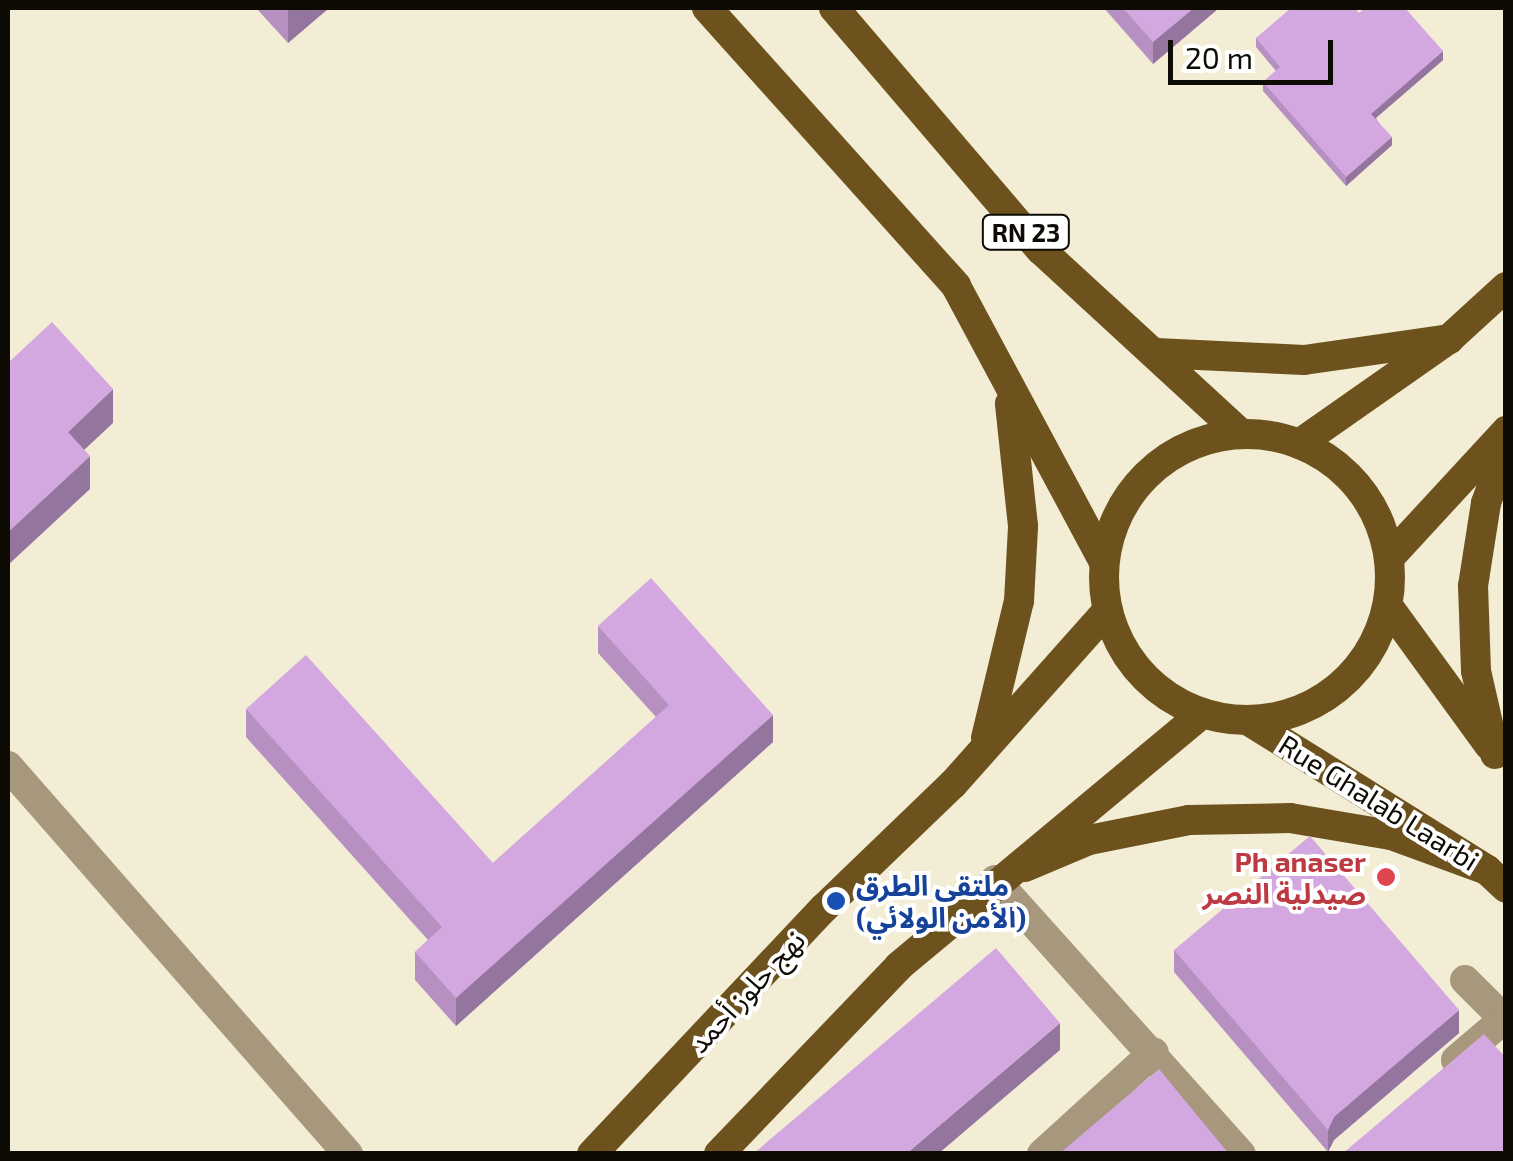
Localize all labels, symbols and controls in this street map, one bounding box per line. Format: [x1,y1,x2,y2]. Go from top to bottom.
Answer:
scale bar [1173,20,1338,82]
text: 20 m [1185,39,1253,75]
road number: RN 23 [981,212,1071,252]
street label: Rue Ghalab Laarbi [1273,727,1485,877]
place label: Ph anaser صيدلية النصر [1202,844,1366,910]
marker: Ph anaser صيدلية النصر [1375,866,1397,888]
place label: ملتقى الطرق (الأمن الولائي) [856,868,1026,934]
marker: ملتقى الطرق (الأمن الولائي) [825,890,847,912]
street label: نهج حلوز أحمد [681,923,811,1059]

